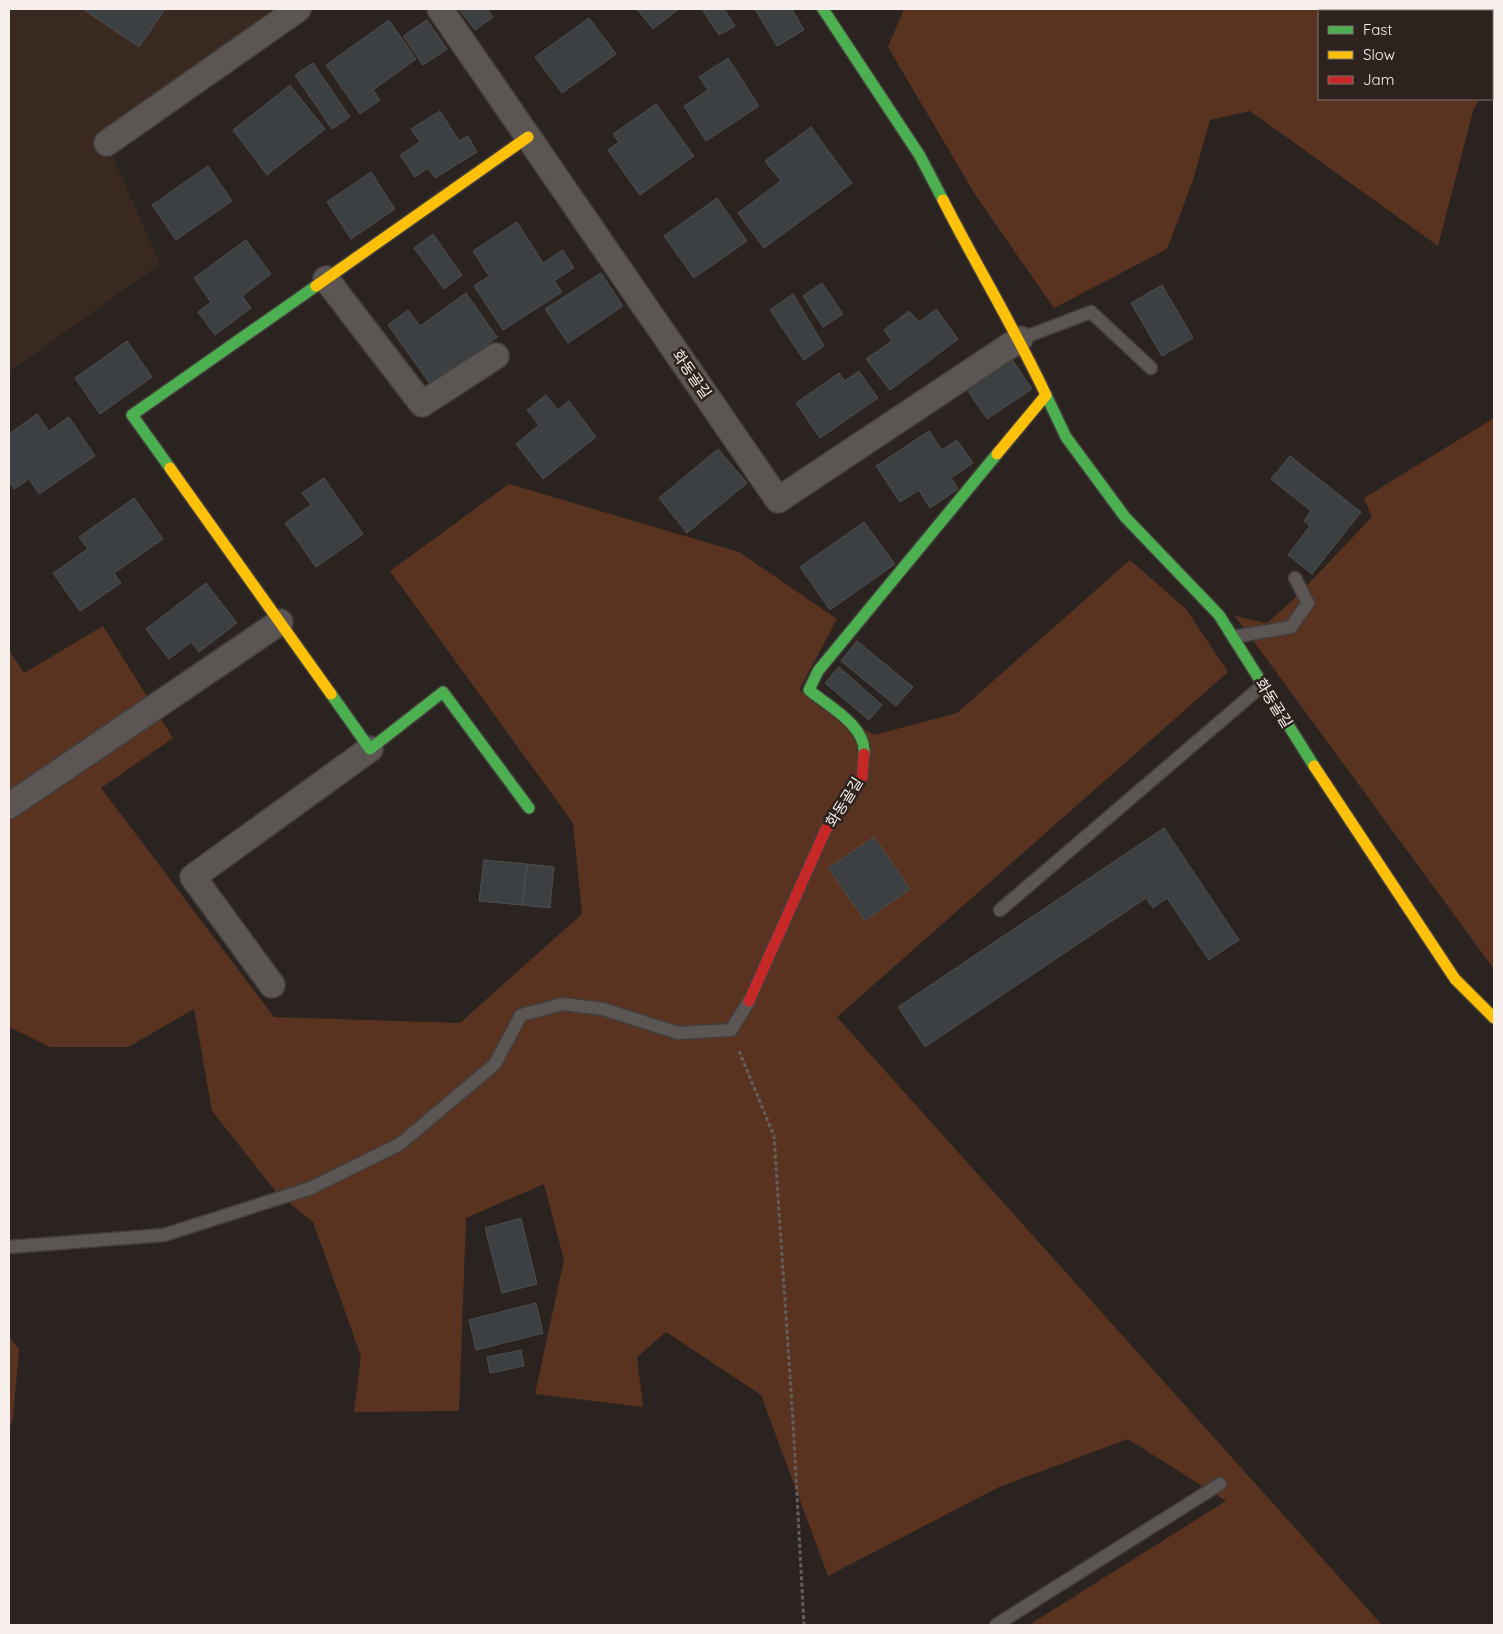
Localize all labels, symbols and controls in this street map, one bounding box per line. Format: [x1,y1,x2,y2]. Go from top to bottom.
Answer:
legend [1318,10,1493,100]
text: Fast [1363,20,1392,39]
text: Slow [1363,45,1395,64]
text: Jam [1363,70,1394,89]
street label: 화동골길 [668,346,716,402]
street label: 화동골길 [1251,675,1297,731]
street label: 화동골길 [821,774,867,830]

